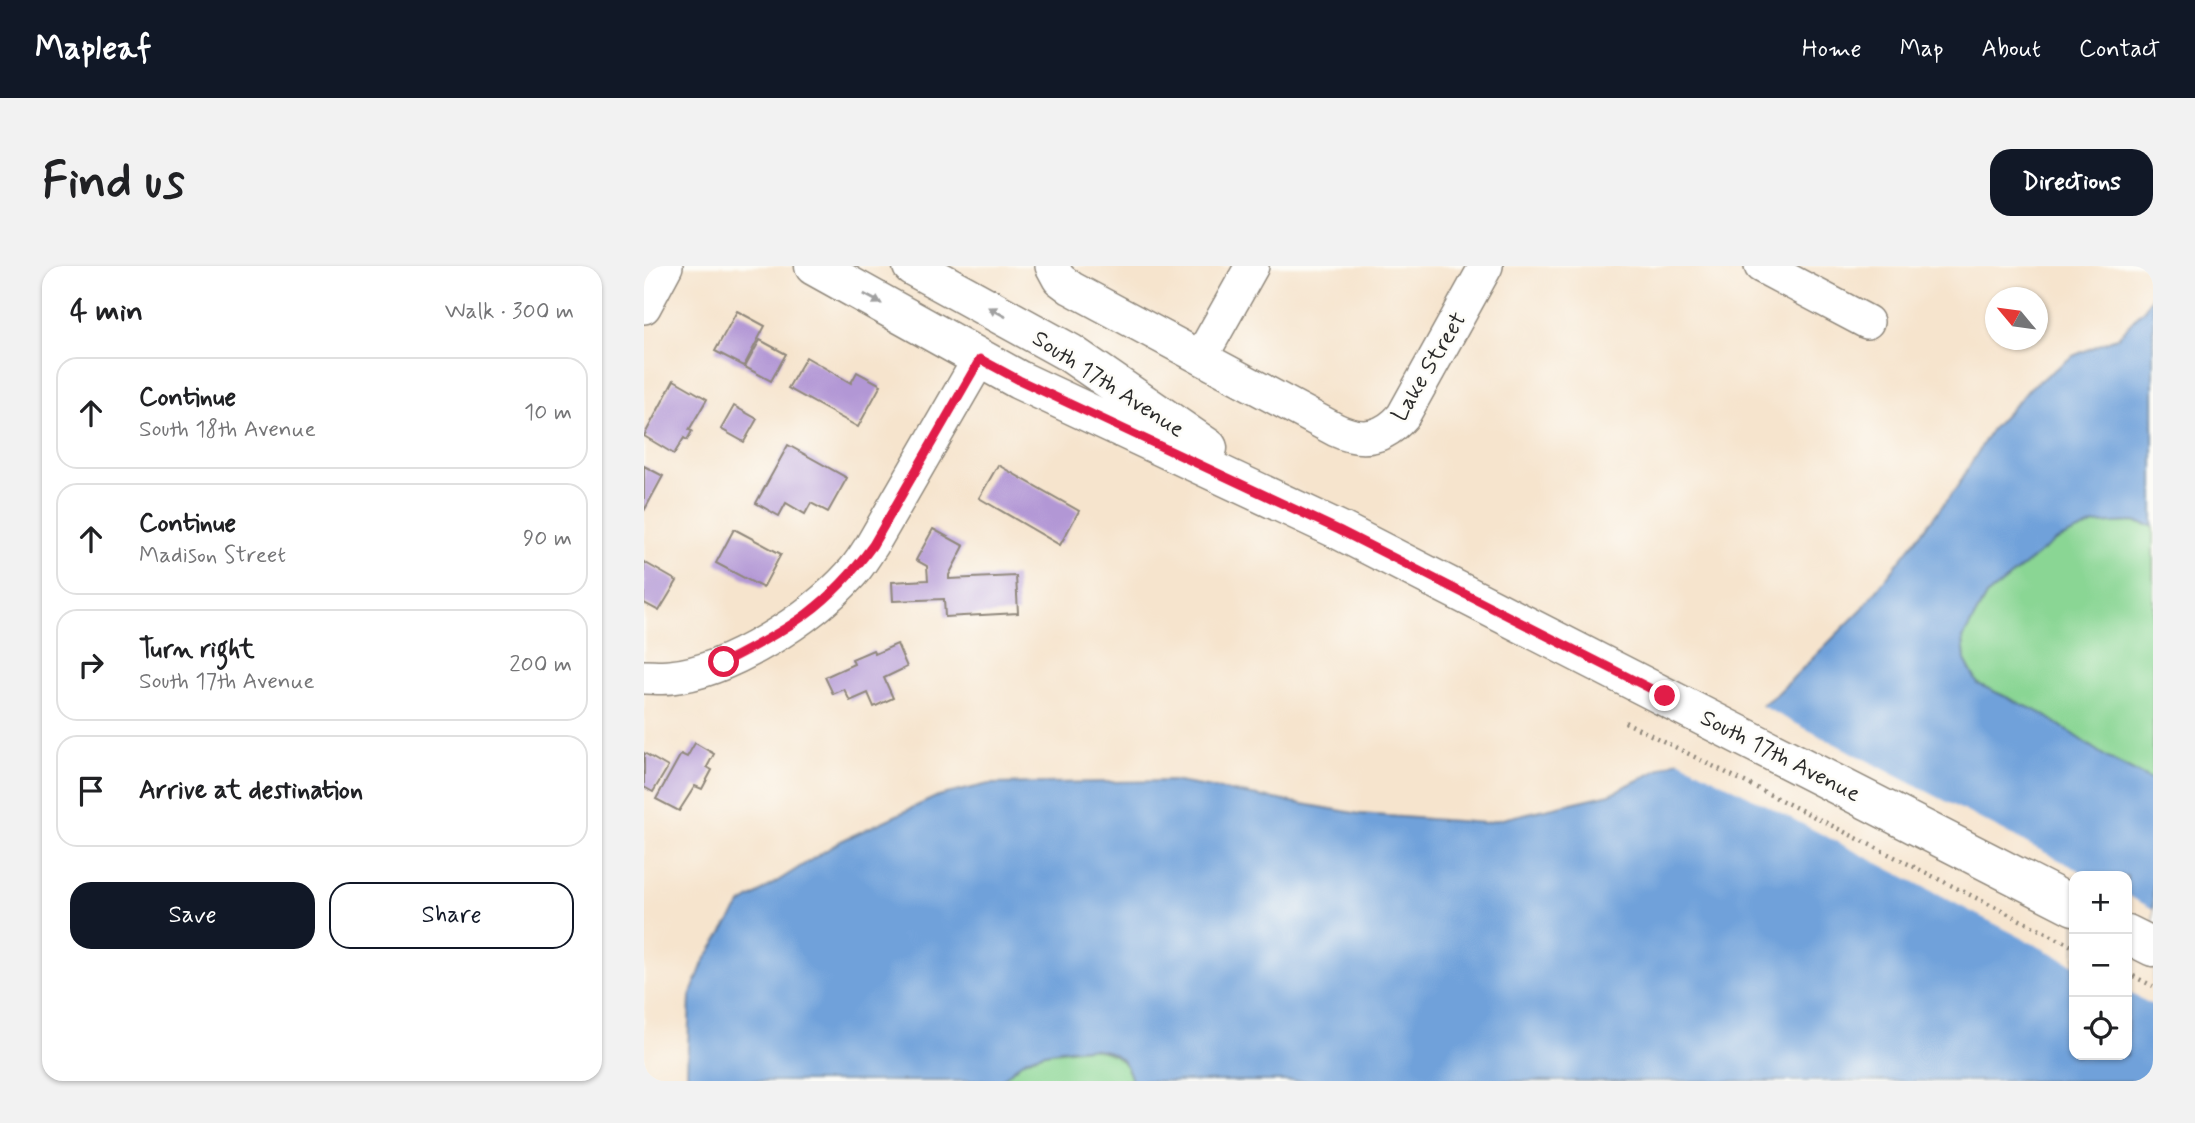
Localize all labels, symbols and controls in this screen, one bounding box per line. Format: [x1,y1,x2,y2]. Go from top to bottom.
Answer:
text: Mapleaf [35,27,151,71]
text: Home [1802,34,1862,65]
text: Map [1900,34,1944,65]
text: About [1982,34,2041,65]
text: Contact [2079,34,2160,65]
button: Directions [1990,149,2153,216]
text: Find us [42,150,185,215]
north arrow [1985,287,2048,350]
text: 4 min [70,292,143,331]
one-way arrow [864,293,883,305]
text: Walk · 300 m [445,297,574,327]
one-way arrow [987,306,1006,318]
street label: Lake Street [1385,307,1474,427]
street label: South 17th Avenue [1026,324,1190,445]
text: Continue [139,381,236,415]
icon: ahead [72,394,110,432]
text: 10 m [524,398,572,428]
text: South 18th Avenue [139,415,316,445]
text: Continue [139,507,236,541]
icon: ahead [72,520,110,558]
text: 90 m [523,524,572,554]
text: Madison Street [139,541,286,571]
text: Turn right [139,633,255,667]
icon: right [72,646,110,684]
route start [708,646,739,677]
text: 200 m [509,650,572,680]
text: South 17th Avenue [139,667,315,697]
route end [1649,680,1680,711]
street label: South 17th Avenue [1695,704,1865,810]
icon: arrive [72,772,110,810]
text: Arrive at destination [139,774,363,808]
map controls [2069,871,2132,1060]
button: + [2069,871,2132,934]
button: Save [70,882,315,949]
button: Share [329,882,574,949]
button: − [2069,934,2132,997]
button: locate [2069,997,2132,1060]

